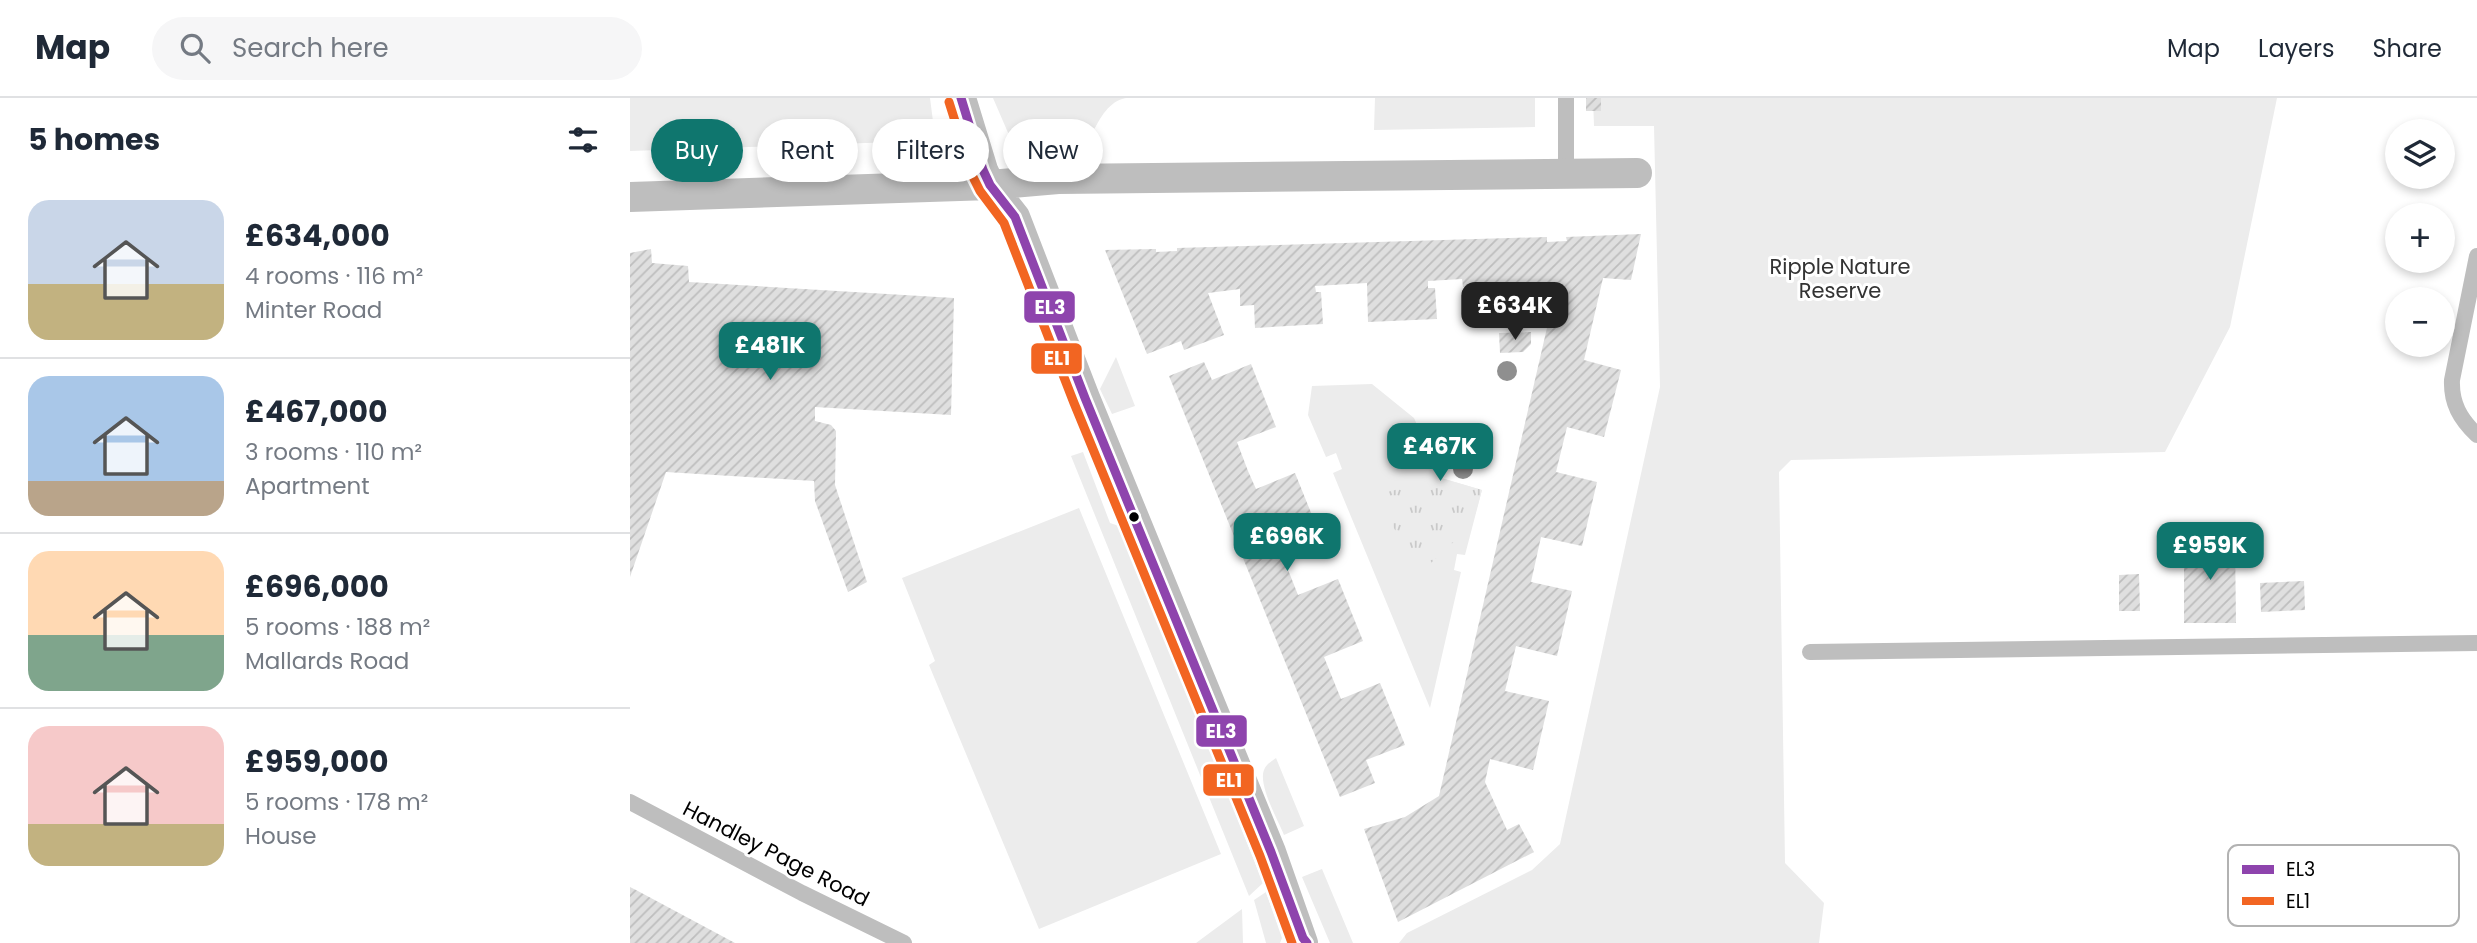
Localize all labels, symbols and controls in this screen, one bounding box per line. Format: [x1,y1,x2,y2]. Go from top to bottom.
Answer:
search box [152,17,642,80]
text: Map [35,24,110,71]
icon: search [176,29,214,67]
text: Search here [232,30,389,66]
text: Map [2167,32,2220,65]
text: Layers [2258,32,2334,65]
text: Share [2372,32,2442,65]
text: 5 homes [28,118,160,161]
chip: Buy [651,119,743,182]
chip: Rent [757,119,858,182]
chip: Filters [872,119,989,182]
chip: New [1003,119,1103,182]
map controls [2385,119,2455,357]
button: layers [2385,119,2455,189]
icon: filters [564,121,602,159]
button: + [2385,203,2455,273]
text: £634,000 [245,214,390,257]
icon: home [84,228,168,312]
park label: Ripple Nature Reserve [1769,252,1911,305]
text: 4 rooms · 116 m² [245,260,423,292]
pin: £634K [1466,282,1564,342]
button: − [2385,287,2455,357]
text: £634K [1477,289,1553,321]
line badge: EL3 [1023,290,1076,324]
text: Minter Road [245,294,382,326]
text: EL3 [1035,294,1065,321]
pin: £481K [721,322,819,382]
text: £481K [735,329,805,361]
line badge: EL1 [1030,342,1083,375]
text: EL1 [1044,345,1070,372]
text: £467,000 [245,390,388,433]
icon: home [84,404,168,488]
pin: £467K [1391,424,1489,483]
text: £467K [1403,430,1477,462]
text: 3 rooms · 110 m² [245,436,422,468]
text: Apartment [245,470,370,502]
unlabelled marker [1127,510,1141,524]
pin: £696K [1238,514,1336,573]
text: £696K [1250,520,1324,552]
pin: £959K [2161,522,2259,582]
text: £959K [2173,529,2247,561]
text: £696,000 [245,565,389,608]
icon: home [84,579,168,663]
text: 5 rooms · 188 m² [245,611,430,643]
text: Mallards Road [245,645,409,677]
line badge: EL3 [1195,714,1248,748]
text: EL3 [1206,718,1236,745]
text: £959,000 [245,740,389,783]
icon: home [84,754,168,838]
line badge: EL1 [1202,763,1255,797]
text: EL1 [1216,767,1242,794]
text: 5 rooms · 178 m² [245,786,428,818]
street label: Handley Page Road [678,794,874,913]
text: House [245,820,317,852]
legend [2228,845,2459,926]
text: EL3 [2286,856,2315,883]
text: EL1 [2286,888,2310,915]

